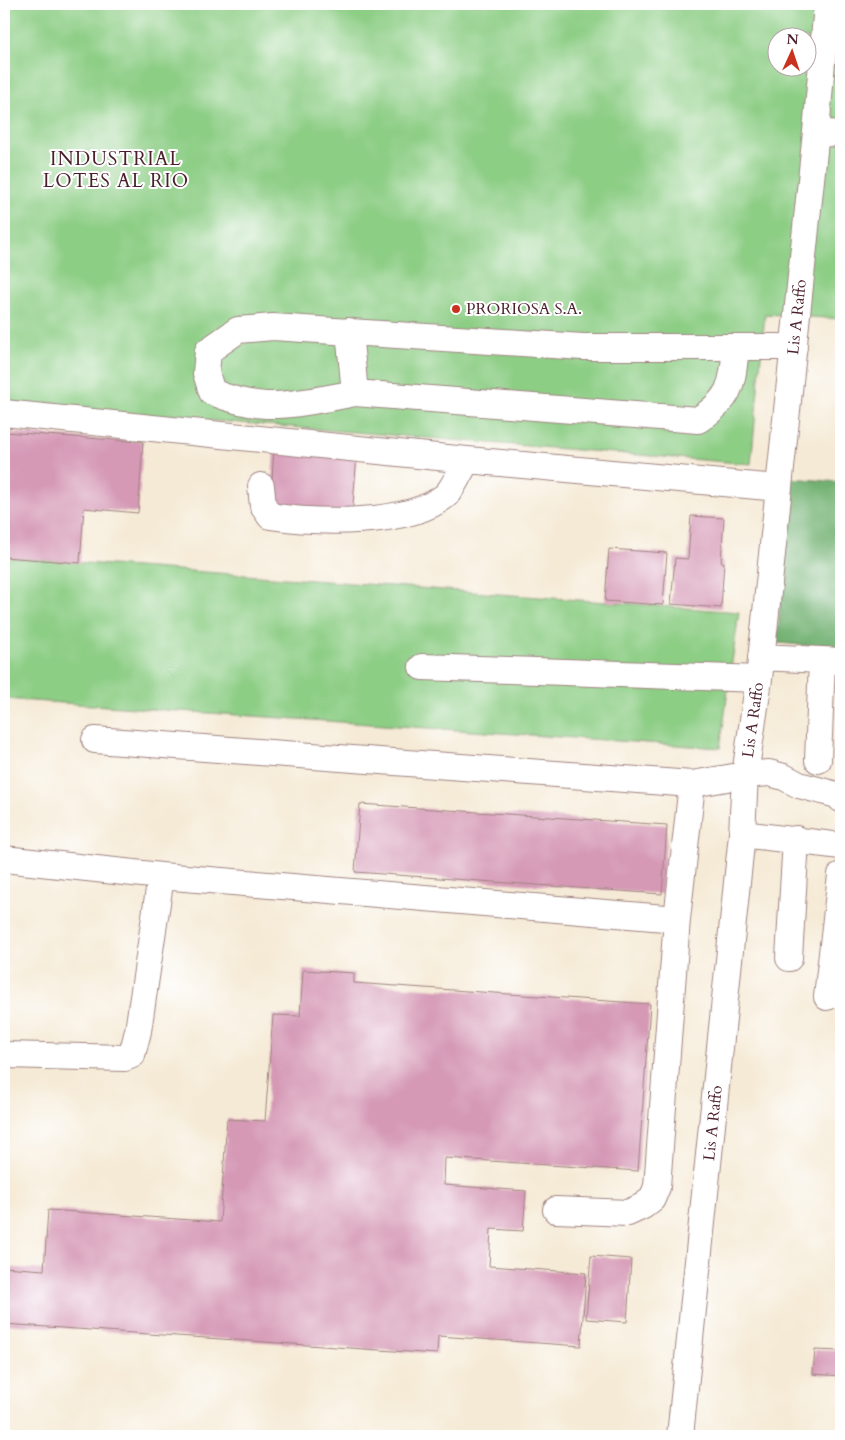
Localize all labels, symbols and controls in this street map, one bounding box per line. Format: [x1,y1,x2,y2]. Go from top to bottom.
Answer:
north arrow [768,28,818,78]
text: N [786,30,799,49]
district label: INDUSTRIAL LOTES AL RIO [43,146,189,194]
street label: Lis A Raffo [782,278,812,356]
place label: PRORIOSA S.A. [466,298,582,320]
marker: PRORIOSA S.A. [450,303,462,315]
street label: Lis A Raffo [737,681,769,759]
street label: Lis A Raffo [698,1084,728,1162]

